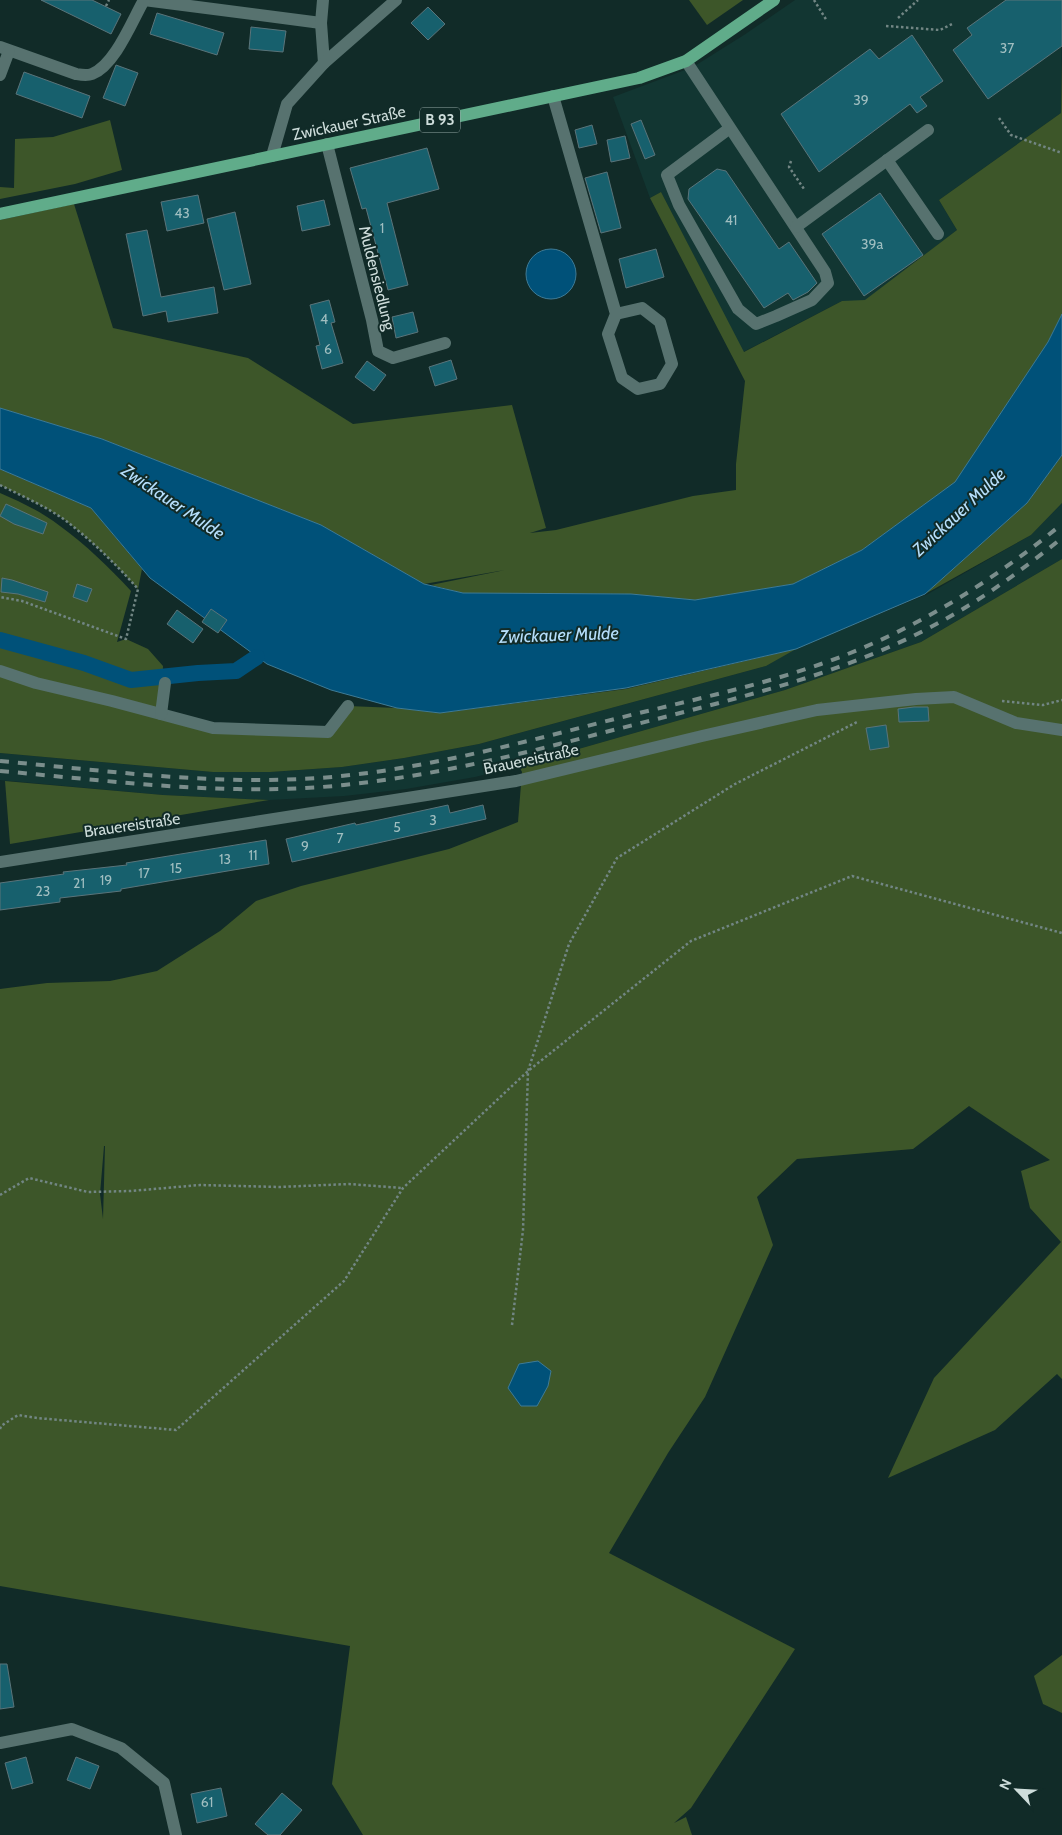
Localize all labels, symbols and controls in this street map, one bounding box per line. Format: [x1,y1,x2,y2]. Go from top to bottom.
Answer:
house number: 37 [1000,39,1014,57]
house number: 39 [853,91,869,109]
street label: Zwickauer Straße [291,102,407,144]
road number: B 93 [420,108,460,132]
house number: 43 [174,204,190,222]
house number: 41 [725,211,737,229]
house number: 1 [380,219,384,237]
street label: Muldensiedlung [355,224,399,333]
house number: 39a [861,235,883,253]
house number: 4 [320,310,328,328]
house number: 6 [324,340,332,358]
water label: Zwickauer Mulde [116,459,229,545]
water label: Zwickauer Mulde [907,463,1010,562]
water label: Zwickauer Mulde [498,622,619,648]
street label: Brauereistraße [482,740,580,778]
street label: Brauereistraße [83,809,181,841]
house number: 3 [429,811,437,829]
house number: 5 [393,818,401,836]
house number: 7 [336,829,344,847]
house number: 9 [301,837,309,855]
house number: 11 [248,846,258,864]
house number: 13 [219,850,231,868]
house number: 15 [170,859,182,877]
house number: 17 [138,864,150,882]
house number: 19 [100,871,112,889]
house number: 21 [73,874,85,892]
house number: 23 [36,882,50,900]
north arrow [992,1765,1042,1815]
text: N [995,1776,1015,1793]
house number: 61 [201,1793,213,1811]

